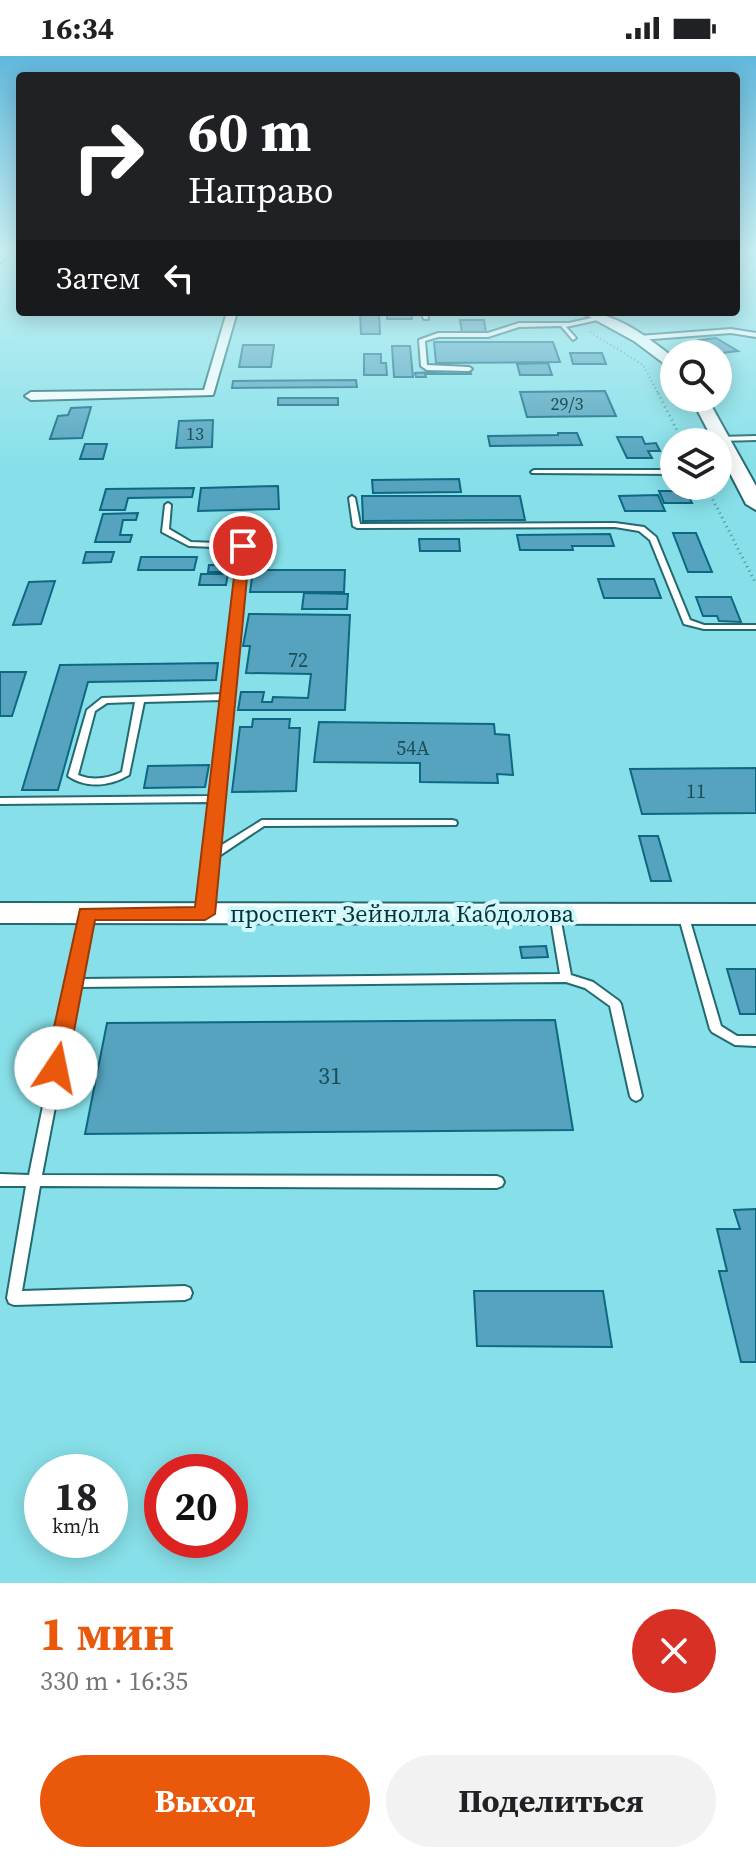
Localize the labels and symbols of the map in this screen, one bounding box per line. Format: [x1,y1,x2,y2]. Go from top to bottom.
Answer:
house number: 29/3 [551,391,583,416]
house number: 13 [186,421,204,446]
pin [209,512,277,580]
house number: 72 [288,646,308,674]
house number: 54А [396,734,430,762]
house number: 11 [686,777,706,805]
street label: проспект Зейнолла Кабдолова [230,897,575,930]
position arrow [14,1026,98,1110]
house number: 31 [318,1059,342,1092]
speed limit sign: 20 [144,1454,248,1558]

